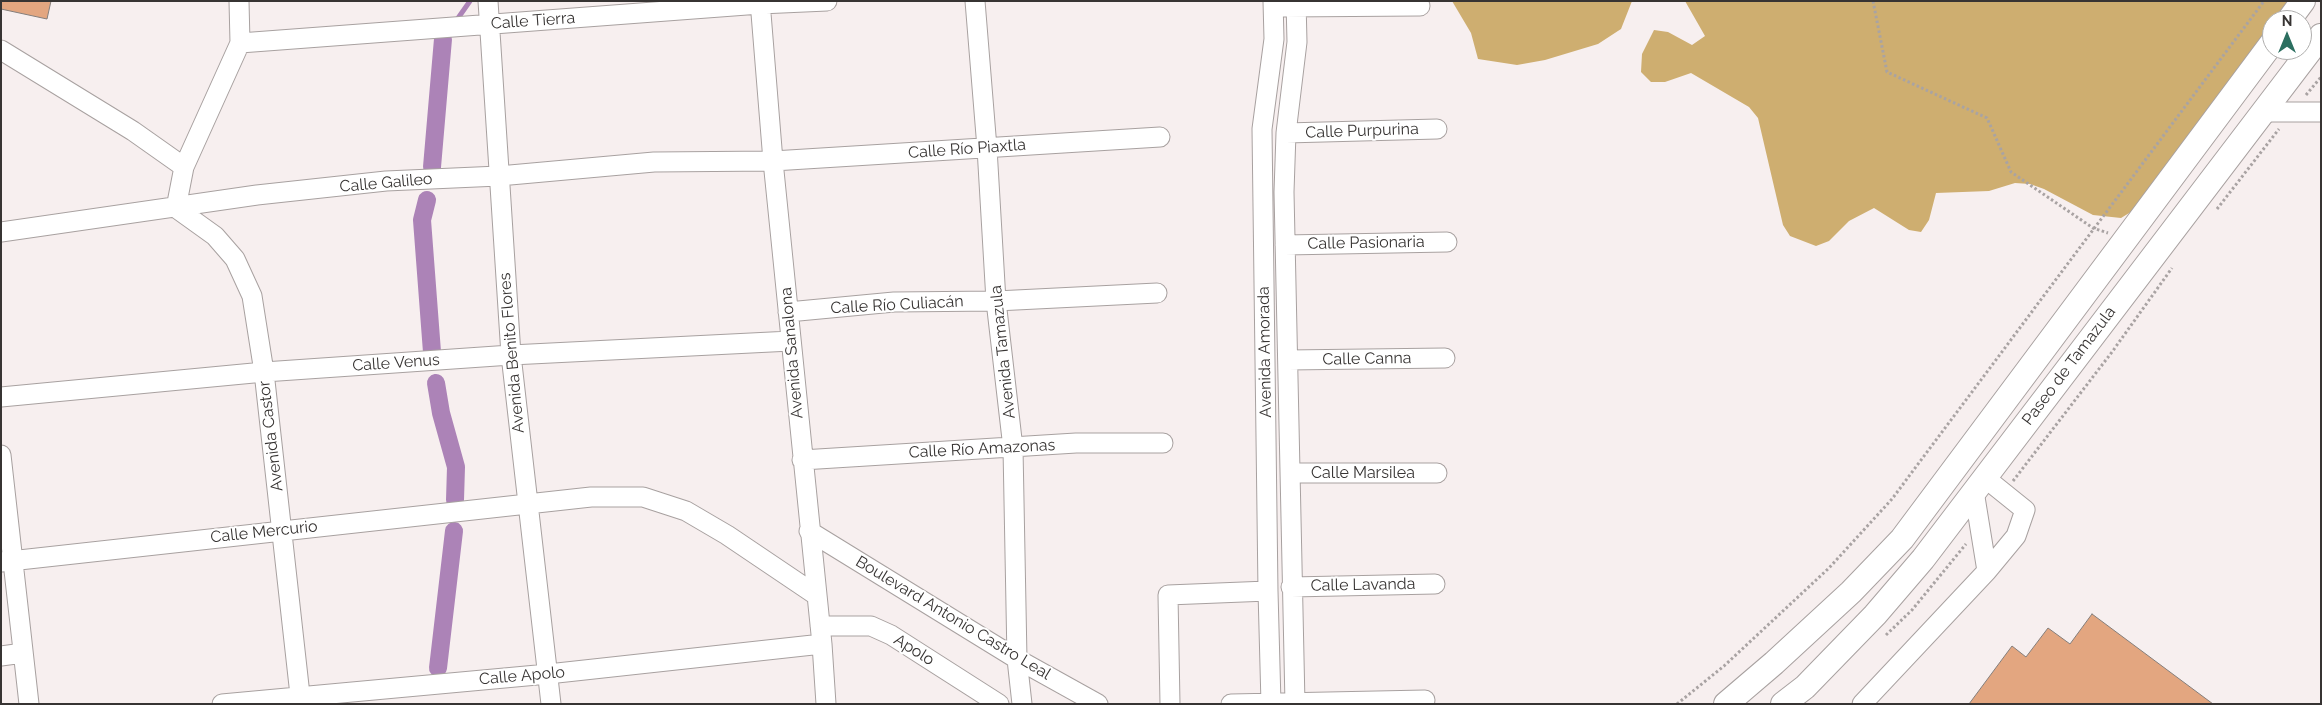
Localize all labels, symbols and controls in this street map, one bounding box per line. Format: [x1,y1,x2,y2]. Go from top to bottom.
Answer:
street label: Calle Tierra [490,8,576,34]
north arrow [2262,10,2312,60]
text: N [2282,13,2292,29]
street label: Calle Purpurina [1305,119,1419,143]
street label: Calle Río Piaxtla [907,135,1027,163]
street label: Calle Galileo [339,169,433,197]
street label: Calle Pasionaria [1307,232,1425,254]
street label: Avenida Benito Flores [495,272,529,434]
street label: Avenida Tamazula [986,284,1020,420]
street label: Avenida Sanalona [777,286,807,420]
street label: Avenida Amorada [1254,286,1276,418]
street label: Calle Río Culiacán [830,292,964,318]
street label: Paseo de Tamazula [2018,303,2120,429]
street label: Calle Canna [1322,349,1412,369]
street label: Calle Venus [352,350,440,376]
street label: Avenida Castor [255,380,287,492]
street label: Calle Río Amazonas [908,436,1056,462]
street label: Calle Marsilea [1311,463,1415,483]
street label: Calle Mercurio [210,517,318,547]
street label: Boulevard Antonio Castro Leal [852,552,1054,684]
street label: Calle Lavanda [1310,574,1416,596]
street label: Apolo [890,630,938,670]
street label: Calle Apolo [478,663,566,689]

